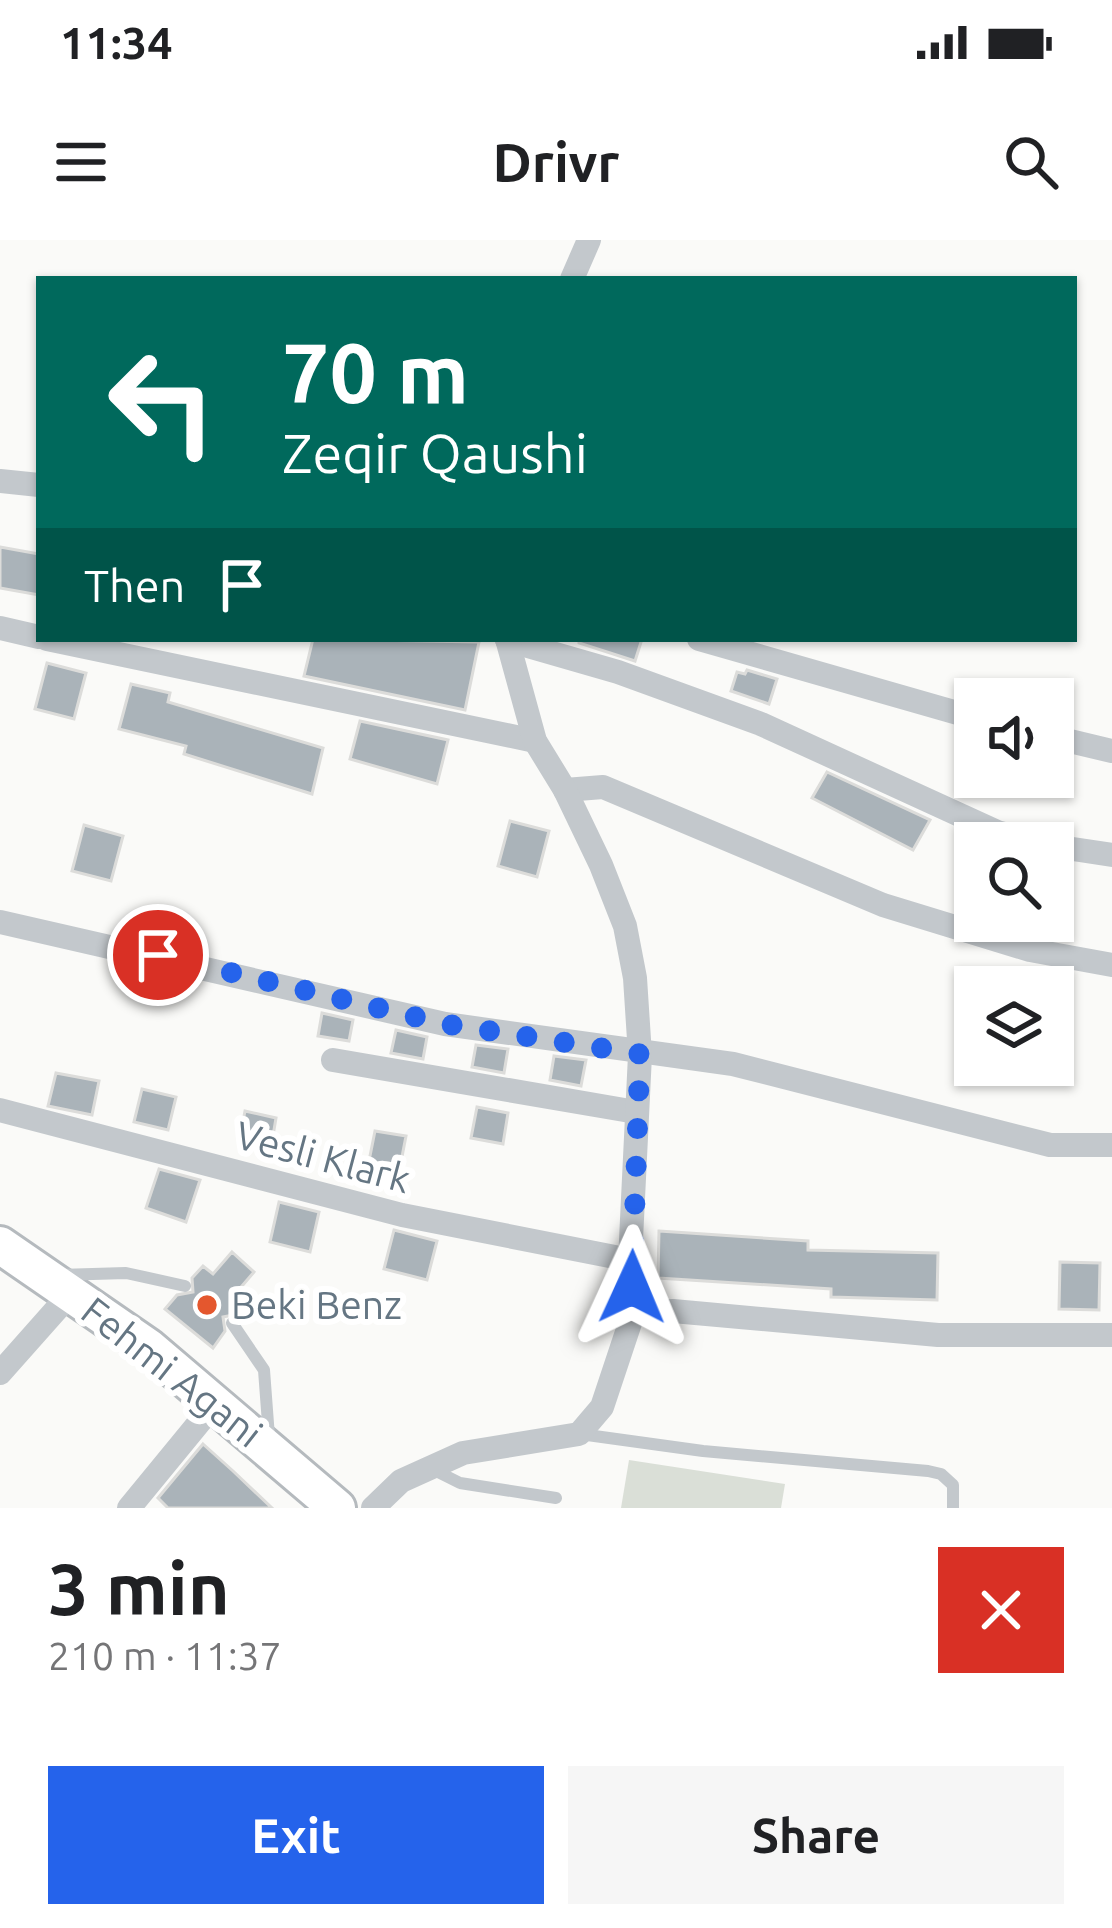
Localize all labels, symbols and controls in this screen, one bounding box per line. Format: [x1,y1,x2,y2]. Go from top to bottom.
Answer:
text: 11:34 [60,17,173,68]
icon: menu [48,129,114,195]
icon: search [998,129,1064,195]
text: Drivr [493,132,619,192]
icon: left [84,324,240,480]
text: 70 m [282,325,469,419]
text: Zeqir Qaushi [282,423,588,483]
icon: arrive [209,552,275,618]
text: Then [84,560,185,611]
map controls [954,678,1074,1086]
button: sound [954,678,1074,798]
button: search [954,822,1074,942]
pin [107,904,209,1006]
icon: arrive [125,922,191,988]
button: layers [954,966,1074,1086]
street label: Vesli Klark [231,1113,415,1200]
position arrow [569,1224,695,1350]
place label: Beki Benz [231,1283,402,1326]
street label: Fehmi Agani [74,1288,271,1455]
marker: Beki Benz [194,1292,220,1318]
button: close [938,1547,1064,1673]
text: 3 min [48,1548,230,1629]
text: 210 m · 11:37 [48,1634,282,1677]
button: Exit [48,1766,544,1904]
button: Share [568,1766,1064,1904]

